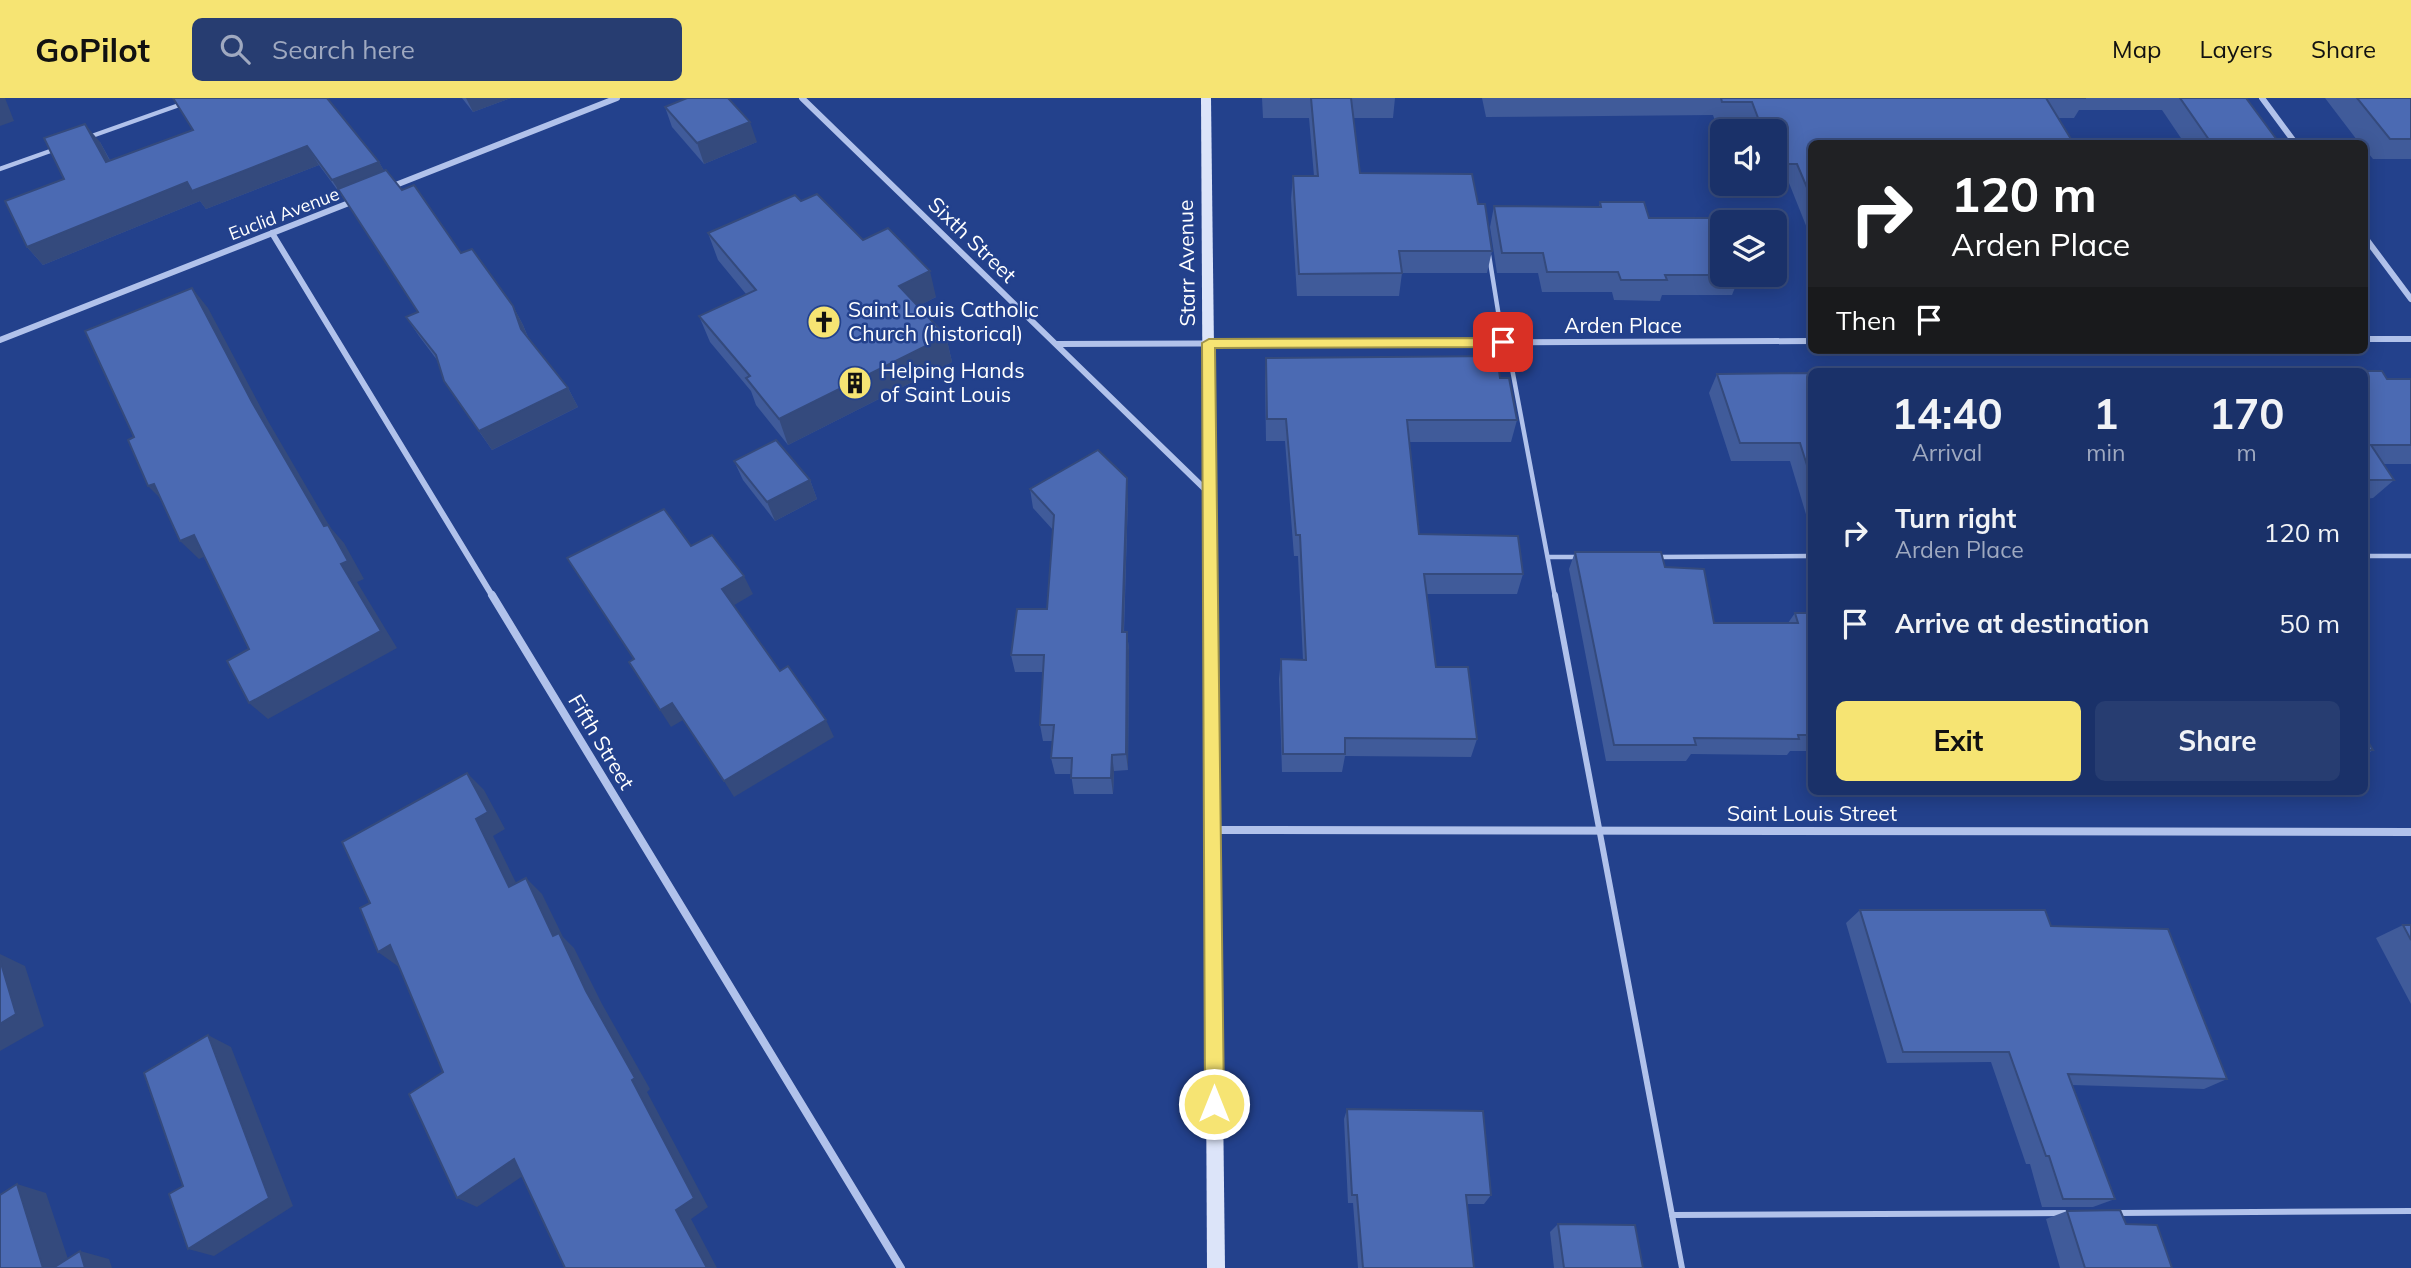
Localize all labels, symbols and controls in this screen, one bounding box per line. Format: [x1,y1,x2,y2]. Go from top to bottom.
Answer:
search box [192,18,682,81]
text: GoPilot [35,29,150,70]
icon: search [216,30,254,68]
text: Search here [272,33,415,66]
text: Map [2112,34,2161,64]
text: Layers [2199,34,2273,64]
text: Share [2311,34,2376,64]
map controls [1710,119,1787,287]
button: sound [1710,119,1787,196]
text: 120 m [1951,163,2097,224]
icon: right [1836,168,1927,259]
street label: Euclid Avenue [225,182,342,245]
street label: Sixth Street [923,191,1022,288]
street label: Starr Avenue [1172,199,1200,327]
button: layers [1710,210,1787,287]
text: Arden Place [1951,224,2130,264]
place label: Saint Louis Catholic Church (historical) [848,296,1039,346]
icon: arrive [1910,301,1948,339]
church icon: Saint Louis Catholic Church (historical) [805,303,843,341]
text: Then [1836,304,1896,337]
pin [1473,312,1533,372]
street label: Arden Place [1564,312,1682,338]
icon: arrive [1484,323,1522,361]
place label: Helping Hands of Saint Louis [880,357,1025,407]
building icon: Helping Hands of Saint Louis [836,364,874,402]
text: 14:40 [1892,387,2003,440]
text: 1 [2093,387,2118,440]
text: 170 [2209,387,2284,440]
text: Arrival [1912,438,1982,467]
text: min [2086,438,2125,467]
text: m [2237,438,2257,467]
text: Turn right [1895,502,2016,535]
icon: right [1836,514,1874,552]
text: 120 m [2264,516,2340,549]
text: Arden Place [1895,535,2024,564]
icon: arrive [1836,605,1874,643]
text: Arrive at destination [1895,607,2150,640]
text: 50 m [2279,607,2340,640]
street label: Fifth Street [563,689,640,794]
button: Exit [1836,701,2081,781]
button: Share [2095,701,2340,781]
street label: Saint Louis Street [1727,800,1897,826]
position arrow [1177,1067,1251,1141]

